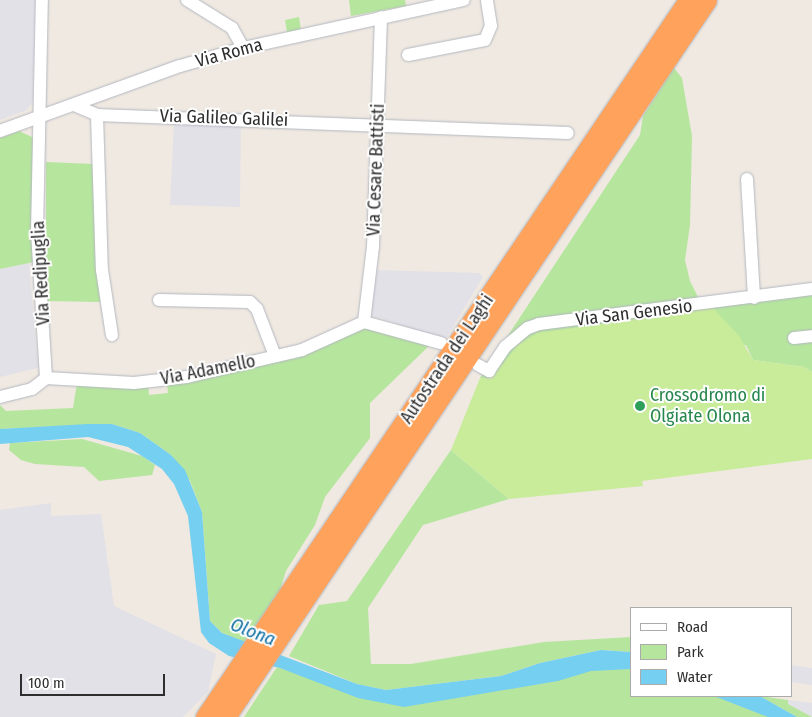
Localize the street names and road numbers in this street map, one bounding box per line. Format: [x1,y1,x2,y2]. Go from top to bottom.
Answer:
street label: Via Roma [193,34,265,72]
street label: Via Cesare Battisti [363,103,389,237]
street label: Via Galileo Galilei [159,105,289,131]
street label: Via Redipuglia [27,220,55,326]
street label: Autostrada dei Laghi [396,290,498,428]
street label: Via San Genesio [574,295,694,331]
street label: Via Adamello [159,350,257,390]

